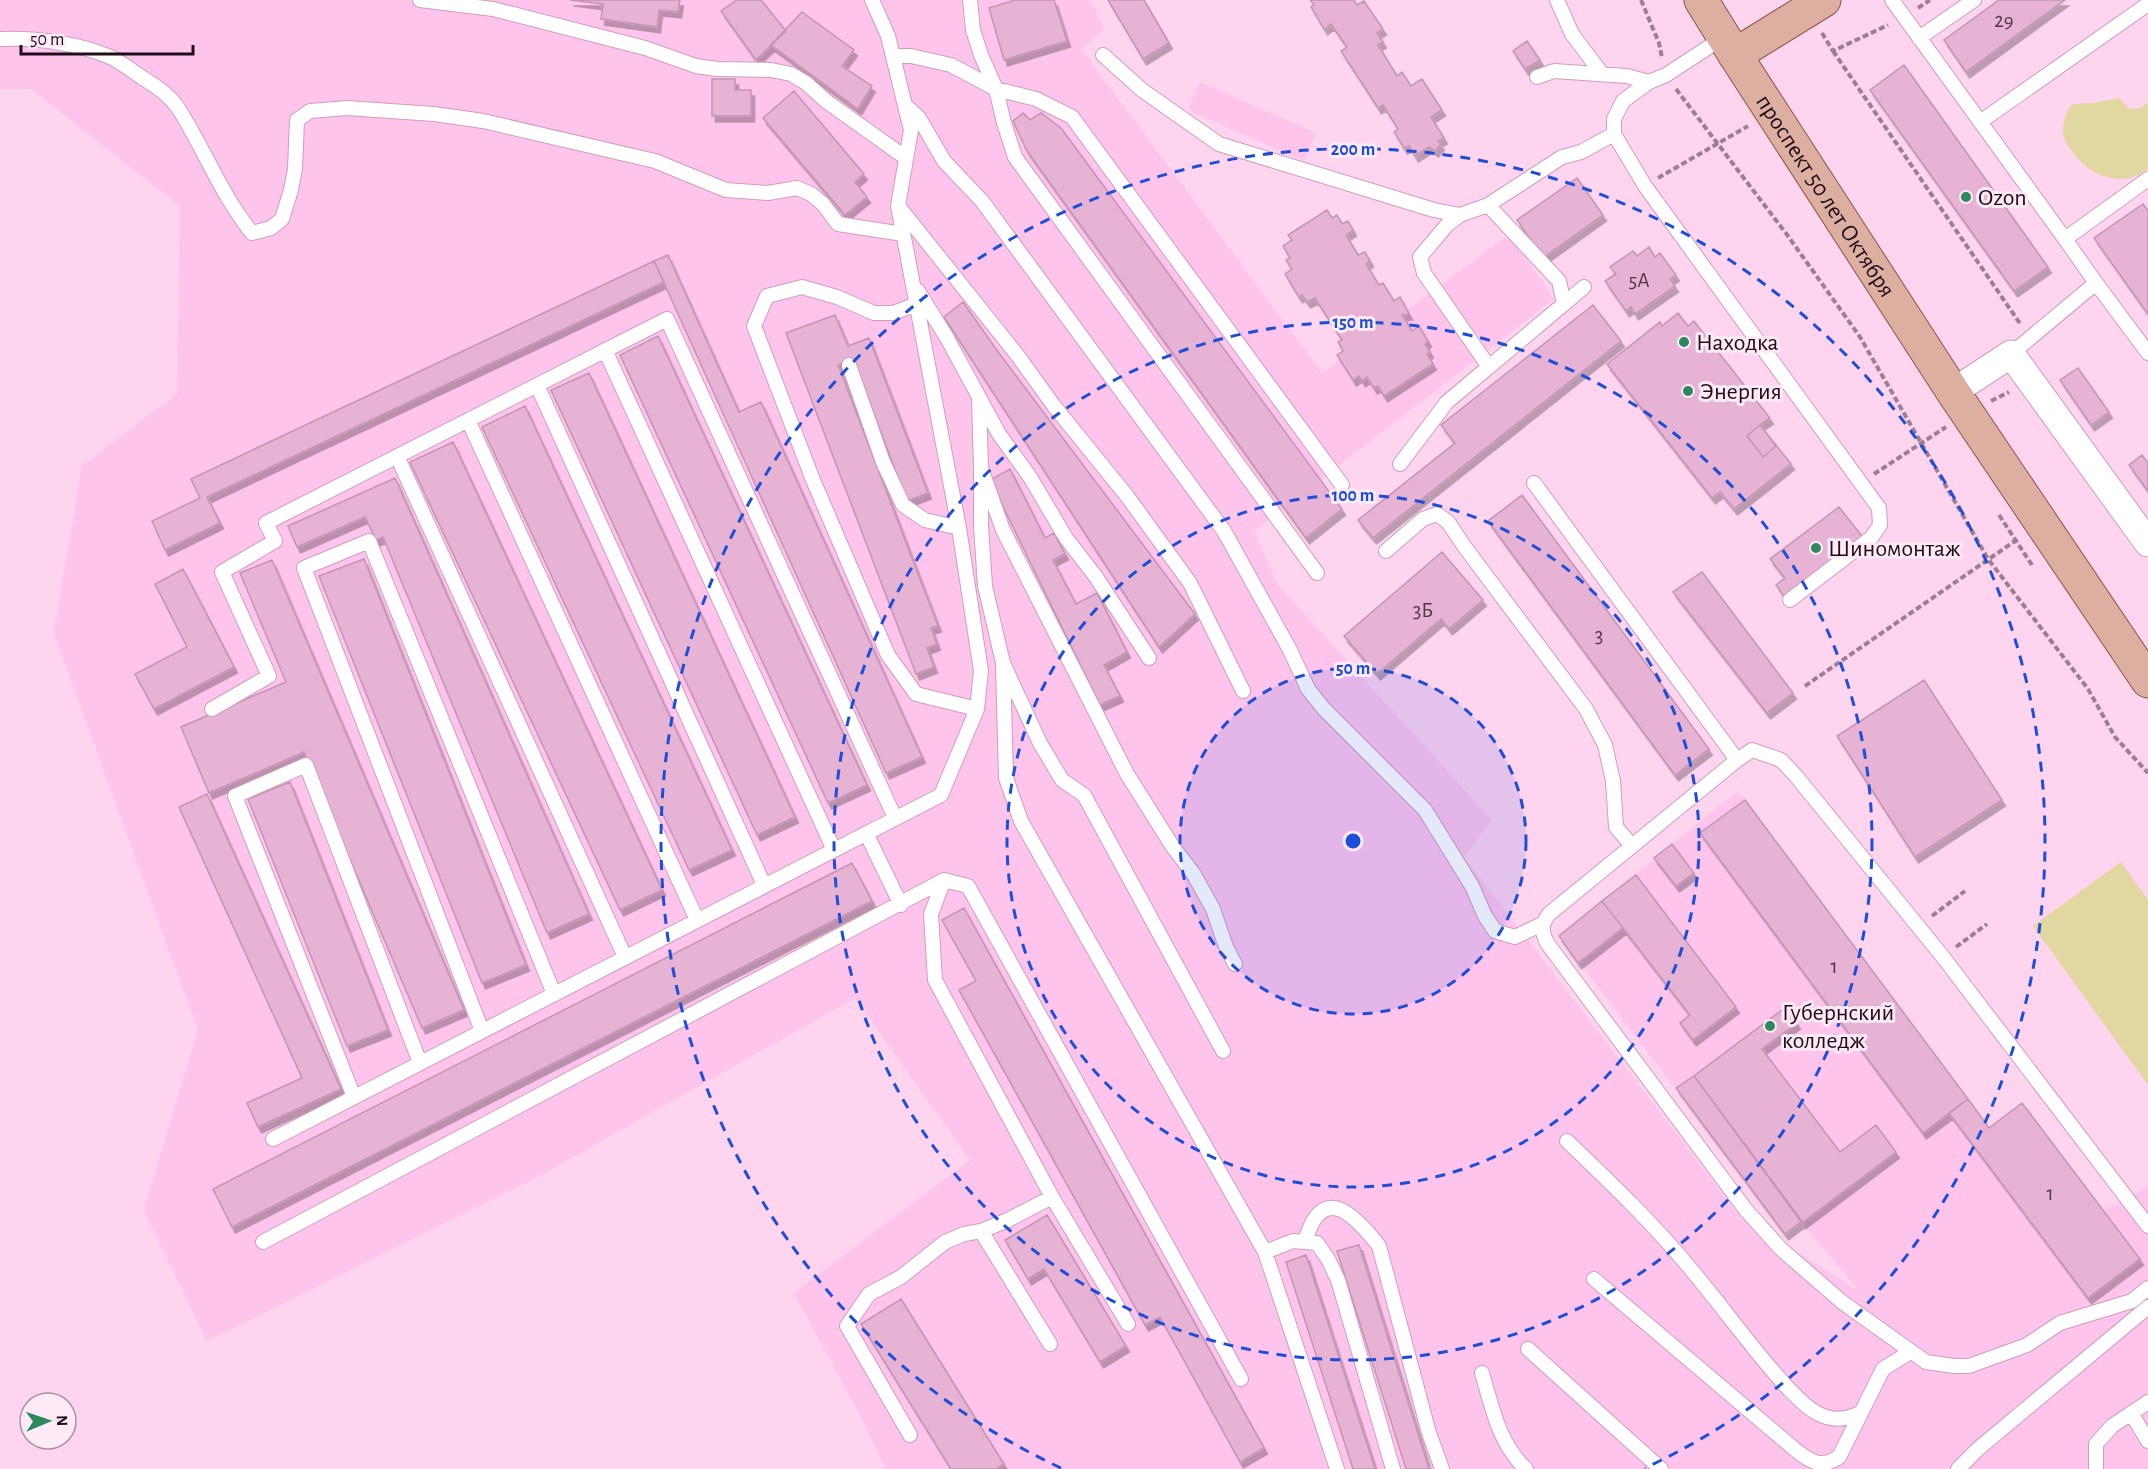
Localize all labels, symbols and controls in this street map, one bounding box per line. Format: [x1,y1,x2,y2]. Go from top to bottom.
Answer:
house number: 29 [1994,10,2014,31]
scale bar [21,18,194,56]
text: 50 m [30,31,64,49]
street label: проспект 50 лет Октября [1751,91,1899,302]
text: 200 m [1331,141,1375,159]
place label: Ozon [1978,186,2027,210]
marker: Ozon [1959,190,1973,204]
house number: 5А [1628,270,1650,291]
text: 150 m [1333,314,1373,332]
place label: Находка [1696,331,1779,355]
marker: Находка [1677,335,1691,349]
place label: Энергия [1700,380,1782,404]
marker: Энергия [1681,384,1695,398]
text: 100 m [1332,487,1374,505]
place label: Шиномонтаж [1828,537,1961,561]
marker: Шиномонтаж [1809,541,1823,555]
house number: 3Б [1413,600,1433,621]
house number: 3 [1595,625,1603,646]
text: 50 m [1336,660,1370,678]
centre of rings [1343,831,1363,851]
house number: 1 [1830,956,1838,977]
place label: Губернский колледж [1782,1001,1894,1053]
marker: Губернский колледж [1763,1019,1777,1033]
house number: 1 [2046,1183,2054,1204]
north arrow [18,1391,78,1451]
text: N [54,1415,70,1426]

